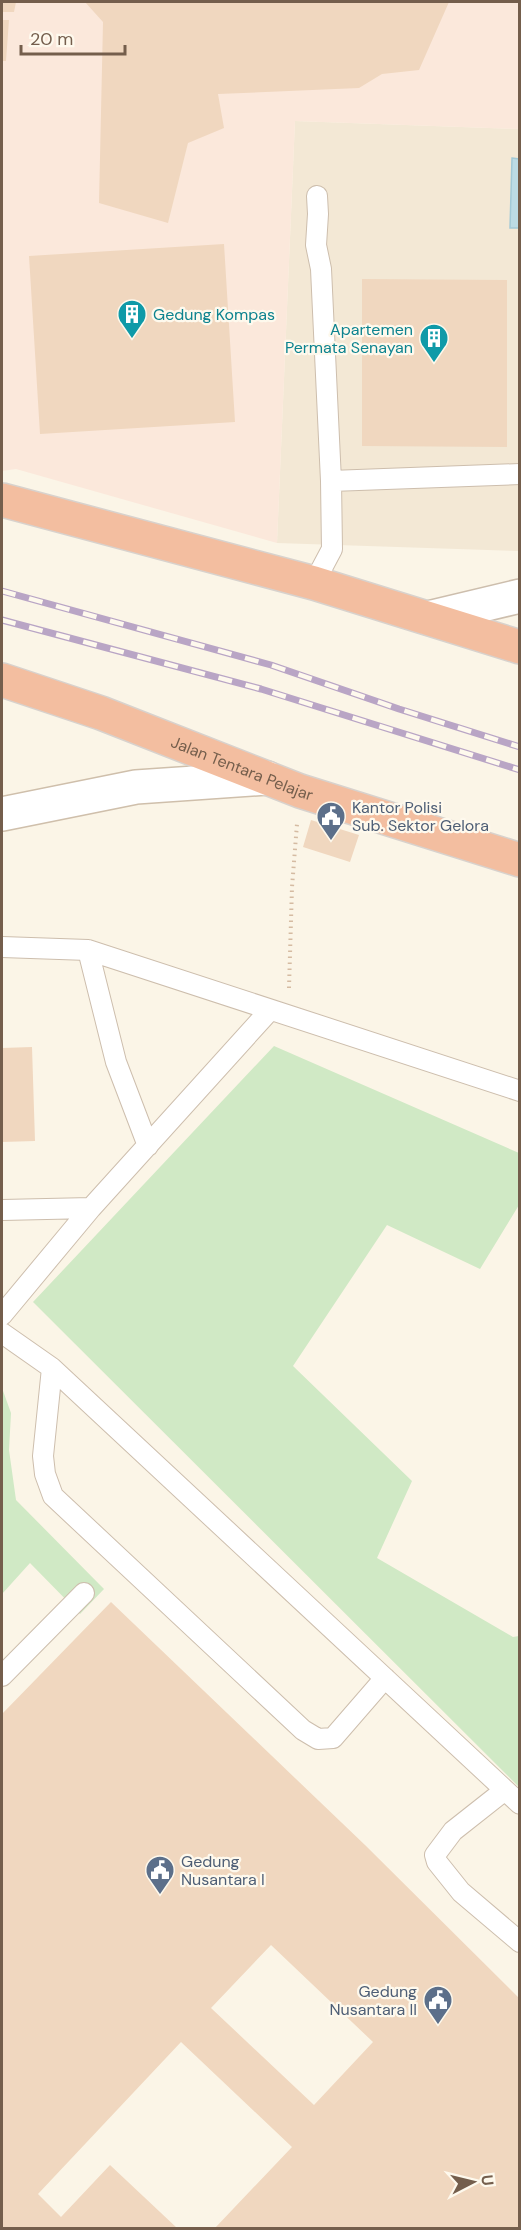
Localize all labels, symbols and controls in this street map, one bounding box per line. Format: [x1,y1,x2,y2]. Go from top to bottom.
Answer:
scale bar [21,18,124,56]
text: 20 m [30,27,73,51]
building icon: Gedung Kompas [116,298,148,340]
place label: Gedung Kompas [153,304,275,325]
place label: Apartemen Permata Senayan [285,319,413,358]
building icon: Apartemen Permata Senayan [418,322,450,364]
street label: Jalan Tentara Pelajar [168,731,316,806]
place label: Kantor Polisi Sub. Sektor Gelora [352,797,489,836]
public building icon: Kantor Polisi Sub. Sektor Gelora [315,800,347,842]
place label: Gedung Nusantara I [181,1851,265,1890]
public building icon: Gedung Nusantara I [144,1854,176,1896]
place label: Gedung Nusantara II [330,1981,417,2020]
public building icon: Gedung Nusantara II [422,1984,454,2026]
north arrow [443,2152,503,2212]
text: U [476,2174,498,2187]

